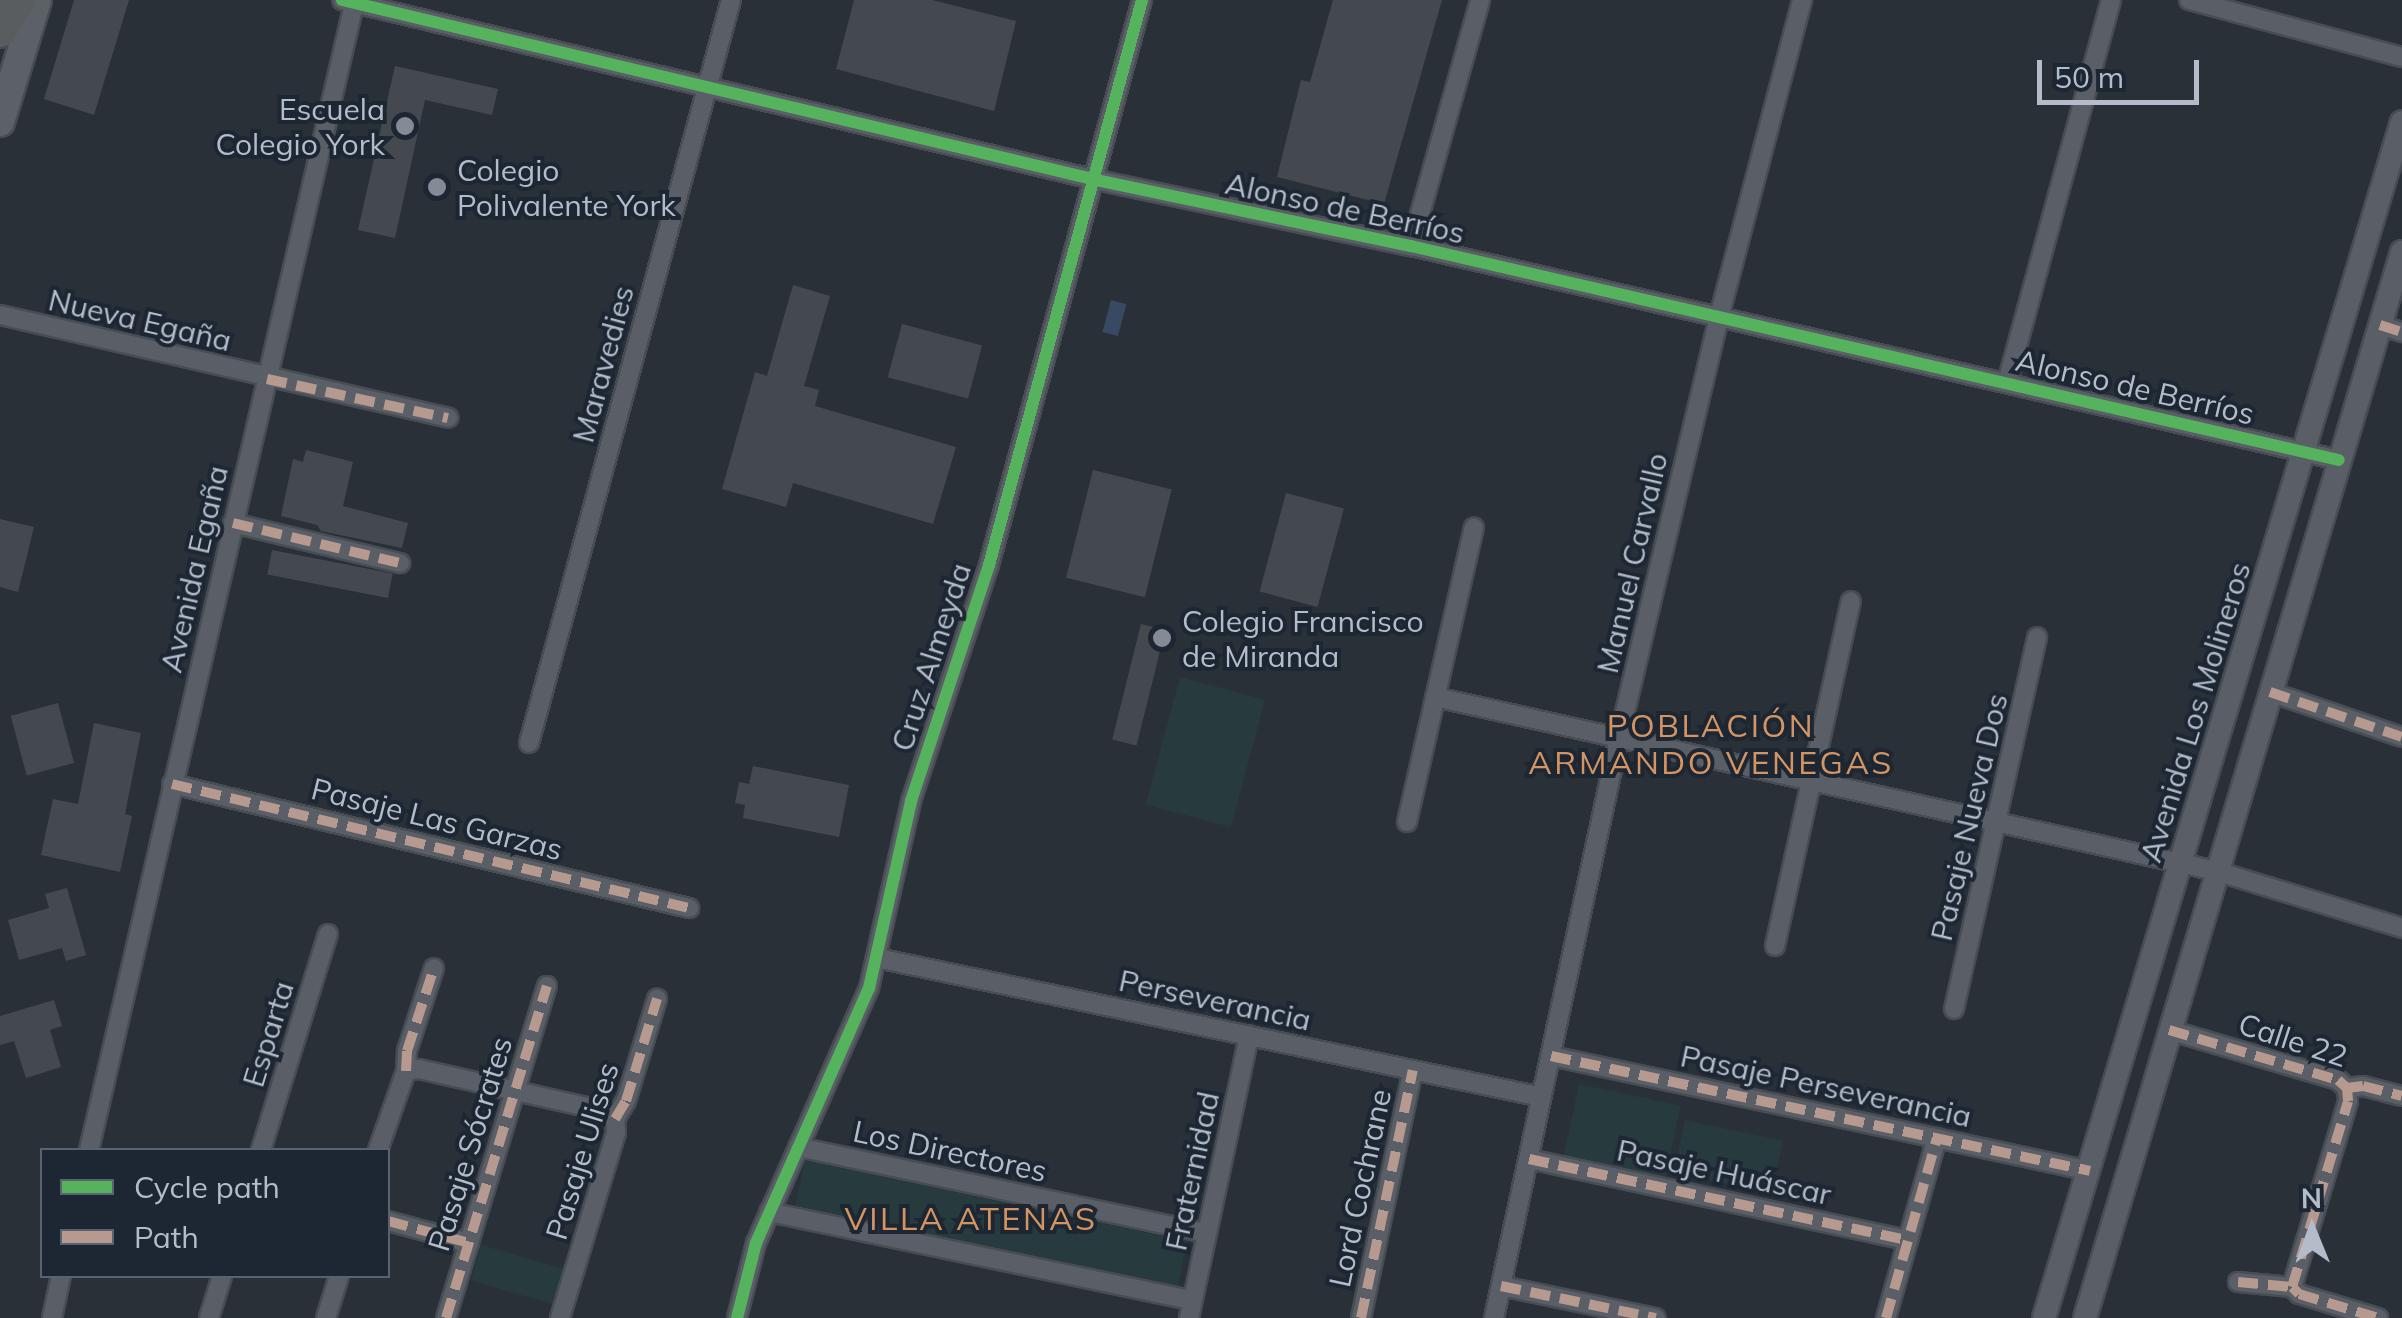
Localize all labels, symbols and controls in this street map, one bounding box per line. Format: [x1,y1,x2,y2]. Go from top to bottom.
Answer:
scale bar [2042,40,2204,102]
text: 50 m [2054,58,2124,96]
place label: Escuela Colegio York [215,91,385,162]
marker: Escuela Colegio York [394,115,416,137]
place label: Colegio Polivalente York [457,152,676,222]
street label: Alonso de Berríos [1222,165,1468,251]
marker: Colegio Polivalente York [426,176,448,198]
street label: Nueva Egaña [45,281,235,359]
street label: Maravedies [565,282,641,446]
street label: Alonso de Berríos [2012,342,2258,432]
street label: Manuel Carvallo [1589,449,1675,677]
street label: Avenida Egaña [153,462,235,676]
street label: Cruz Almeyda [884,558,978,756]
street label: Avenida Los Molineros [2132,558,2258,866]
place label: Colegio Francisco de Miranda [1182,603,1424,674]
marker: Colegio Francisco de Miranda [1151,627,1173,649]
street label: Pasaje Nueva Dos [1923,690,2015,944]
district label: POBLACIÓN ARMANDO VENEGAS [1528,707,1894,782]
street label: Pasaje Las Garzas [308,770,566,868]
street label: Perseverancia [1116,962,1314,1038]
street label: Esparta [235,977,301,1091]
street label: Calle 22 [2234,1006,2352,1074]
street label: Pasaje Sócrates [420,1033,520,1255]
street label: Pasaje Perseverancia [1677,1038,1975,1134]
street label: Pasaje Ulises [538,1058,626,1244]
street label: Lord Cochrane [1321,1086,1399,1290]
street label: Fraternidad [1158,1088,1226,1254]
street label: Los Directores [850,1113,1050,1189]
street label: Pasaje Huáscar [1614,1132,1834,1212]
legend [40,1148,390,1278]
text: Cycle path [134,1168,280,1206]
north arrow [2262,1178,2362,1278]
text: N [2301,1180,2322,1215]
district label: VILLA ATENAS [844,1199,1098,1237]
text: Path [134,1218,199,1256]

